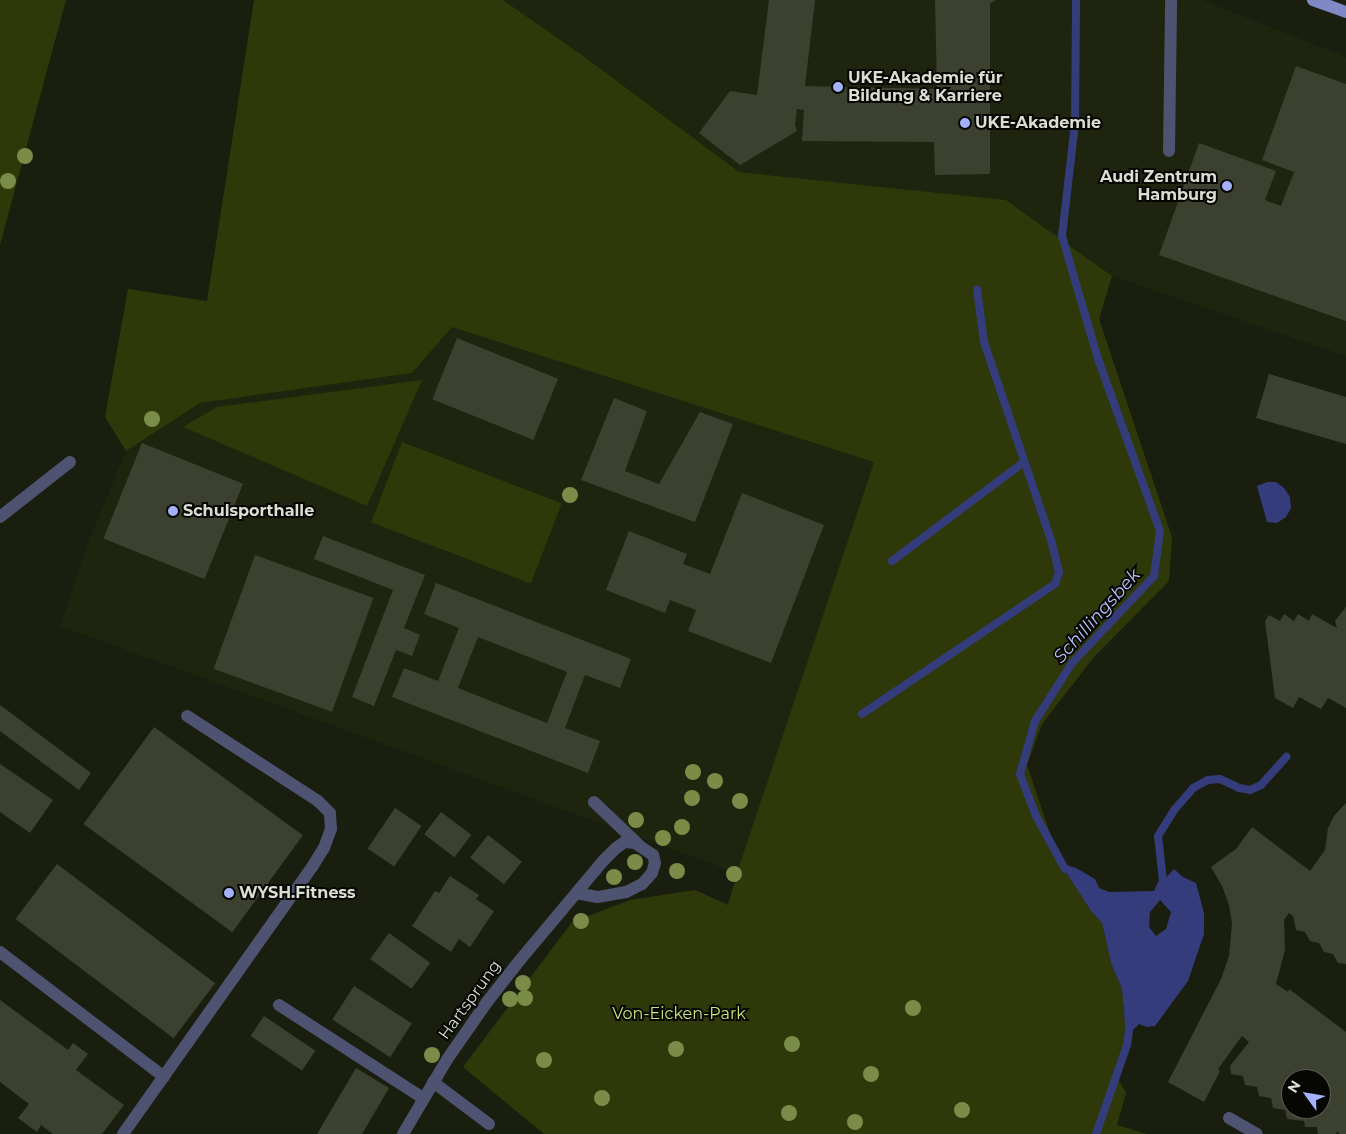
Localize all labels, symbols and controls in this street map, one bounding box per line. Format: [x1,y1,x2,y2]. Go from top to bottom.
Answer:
place label: UKE-Akademie für Bildung & Karriere [848,68,1003,106]
marker: UKE-Akademie für Bildung & Karriere [832,81,844,93]
place label: UKE-Akademie [975,113,1101,133]
marker: UKE-Akademie [959,117,971,129]
place label: Audi Zentrum Hamburg [1100,167,1217,205]
marker: Audi Zentrum Hamburg [1221,180,1233,192]
place label: Schulsporthalle [183,501,314,521]
marker: Schulsporthalle [167,505,179,517]
water label: Schillingsbek [1049,564,1145,668]
place label: WYSH.Fitness [239,883,356,903]
marker: WYSH.Fitness [223,887,235,899]
street label: Hartsprung [435,957,505,1043]
park label: Von-Eicken-Park [612,1004,746,1024]
north arrow [1281,1069,1331,1119]
text: N [1283,1077,1305,1096]

